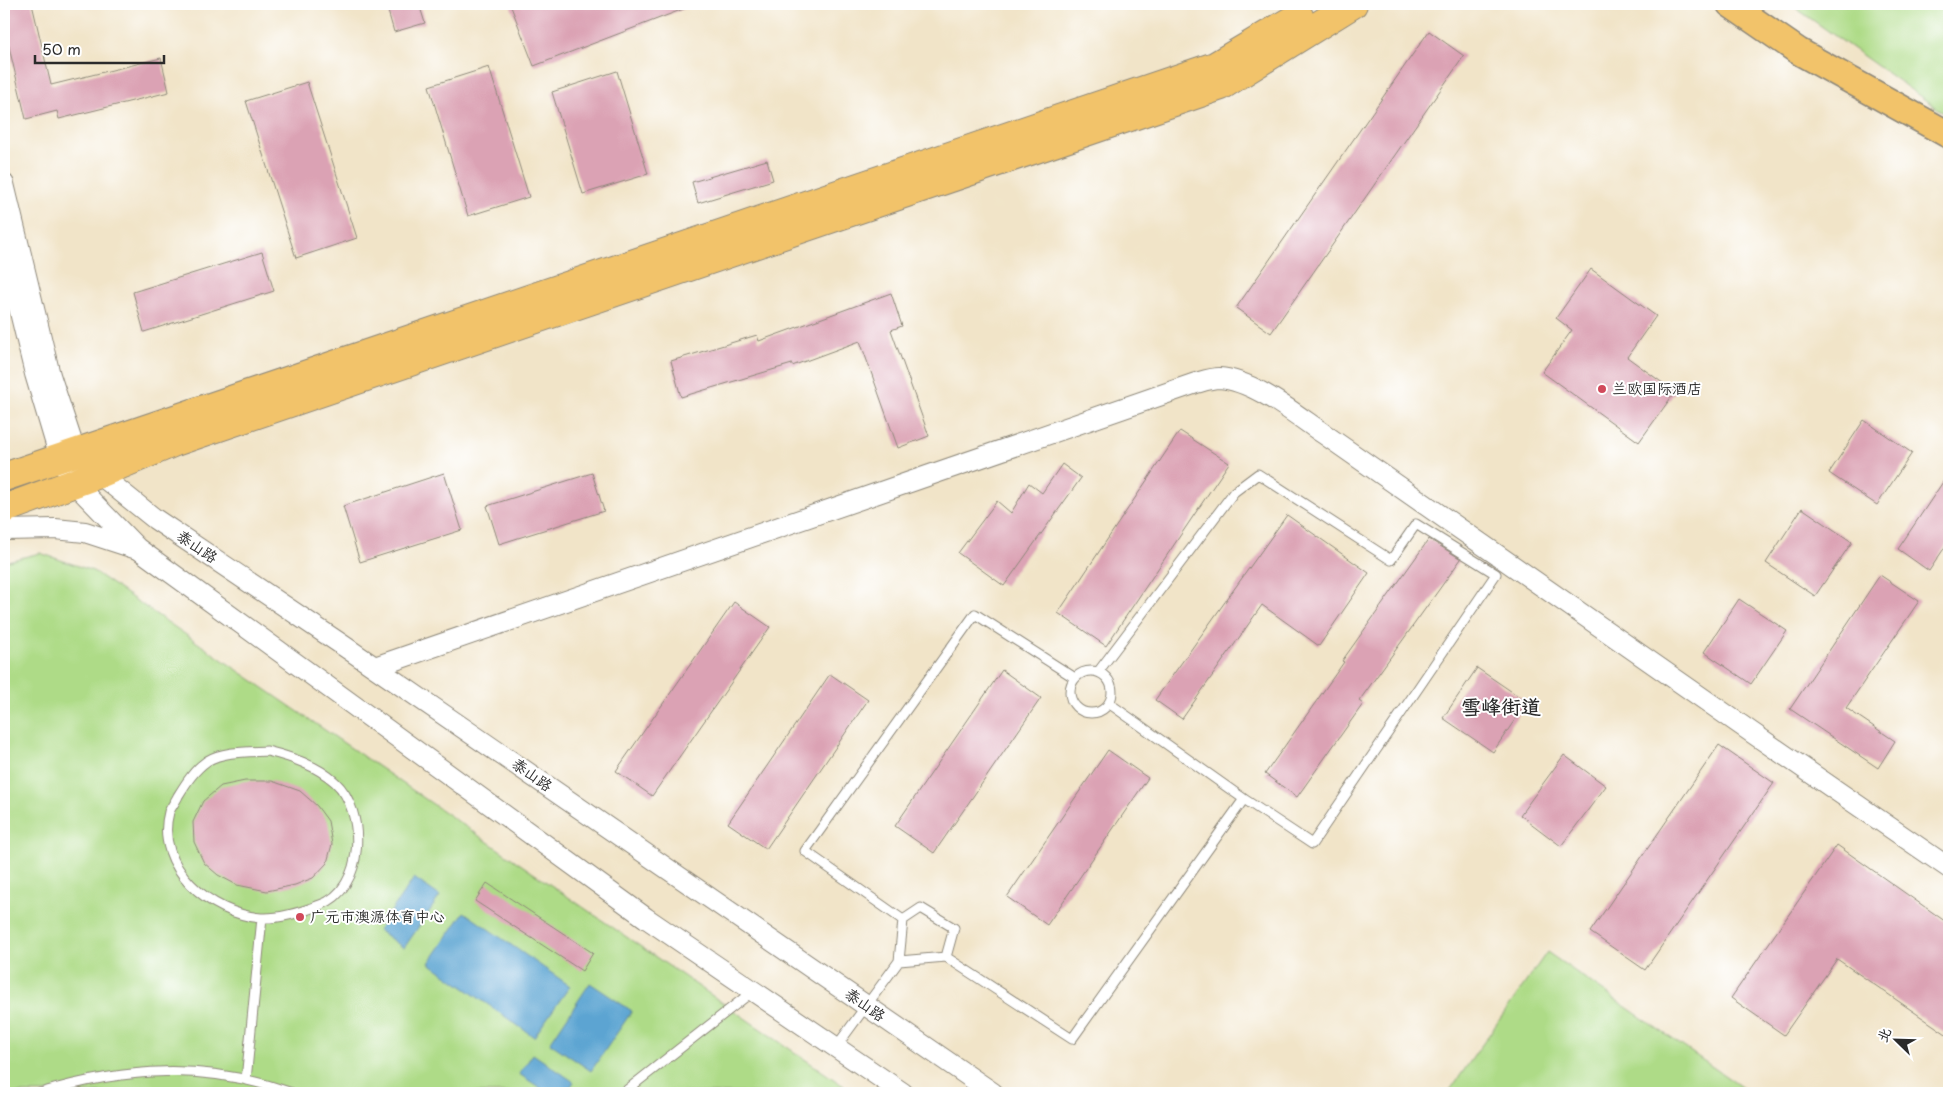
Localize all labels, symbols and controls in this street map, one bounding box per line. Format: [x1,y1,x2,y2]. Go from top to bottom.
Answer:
scale bar [35,32,164,64]
text: 50 m [42,37,81,60]
place label: 兰欧国际酒店 [1612,376,1702,399]
marker: 兰欧国际酒店 [1596,383,1608,395]
street label: 泰山路 [173,524,223,568]
district label: 雪峰街道 [1461,691,1541,721]
street label: 泰山路 [508,751,558,796]
place label: 广元市澳源体育中心 [310,904,445,927]
marker: 广元市澳源体育中心 [294,911,306,923]
street label: 泰山路 [841,981,891,1026]
north arrow [1870,1014,1920,1064]
text: 北 [1871,1024,1896,1045]

